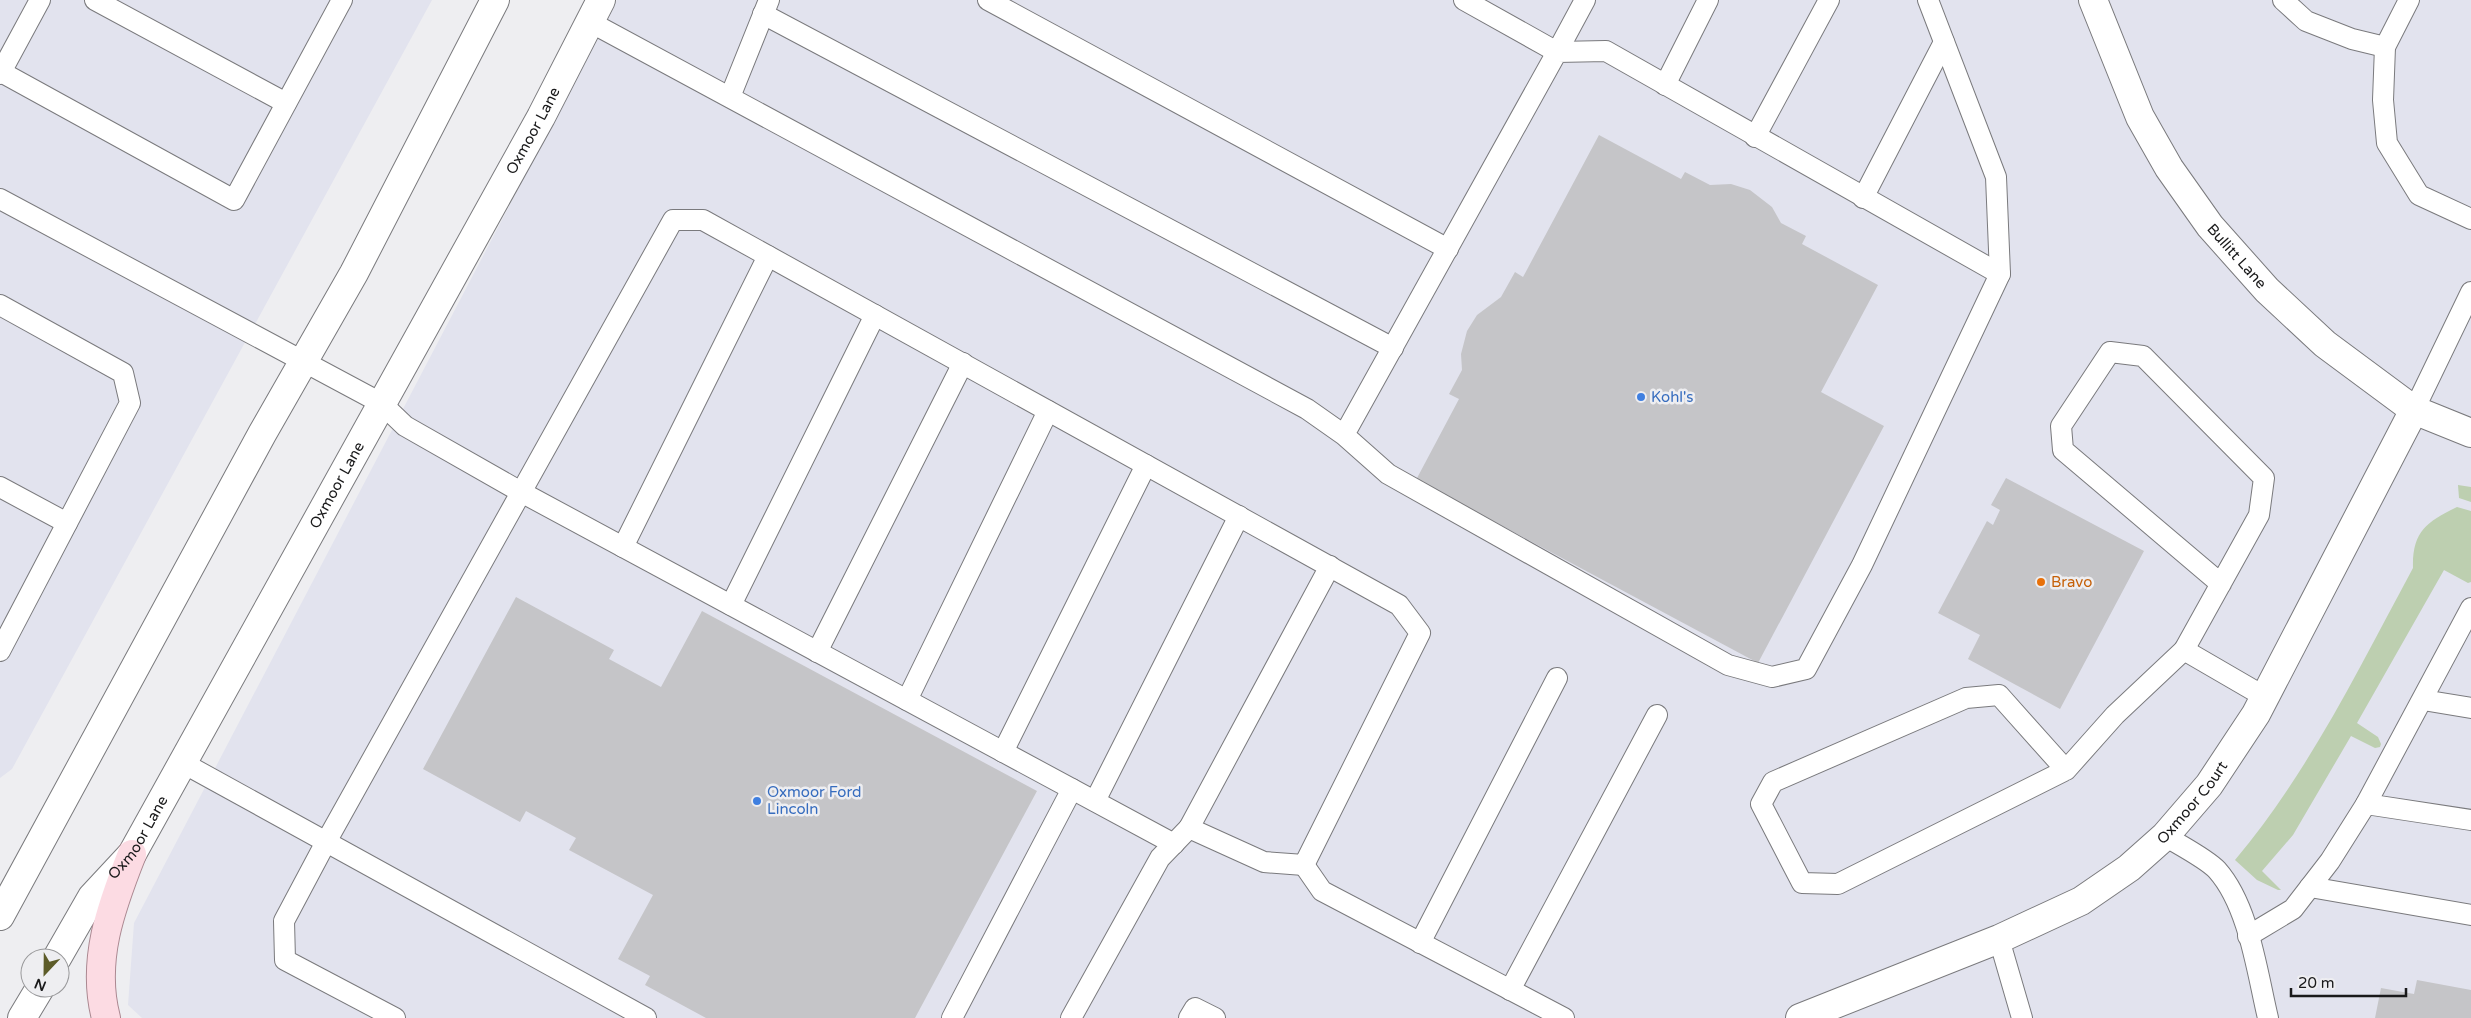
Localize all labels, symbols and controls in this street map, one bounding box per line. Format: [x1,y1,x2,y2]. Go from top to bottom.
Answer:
street label: Oxmoor Lane [502,84,564,178]
street label: Bullitt Lane [2203,220,2270,292]
place label: Kohl's [1651,388,1694,406]
marker: Kohl's [1635,391,1647,403]
street label: Oxmoor Lane [305,438,368,532]
place label: Bravo [2051,573,2092,591]
marker: Bravo [2035,576,2047,588]
street label: Oxmoor Court [2153,758,2231,848]
place label: Oxmoor Ford Lincoln [767,783,861,818]
street label: Oxmoor Lane [104,793,172,883]
marker: Oxmoor Ford Lincoln [751,795,763,807]
north arrow [20,948,70,998]
scale bar [2291,966,2406,998]
text: 20 m [2298,974,2335,992]
text: N [32,975,49,995]

